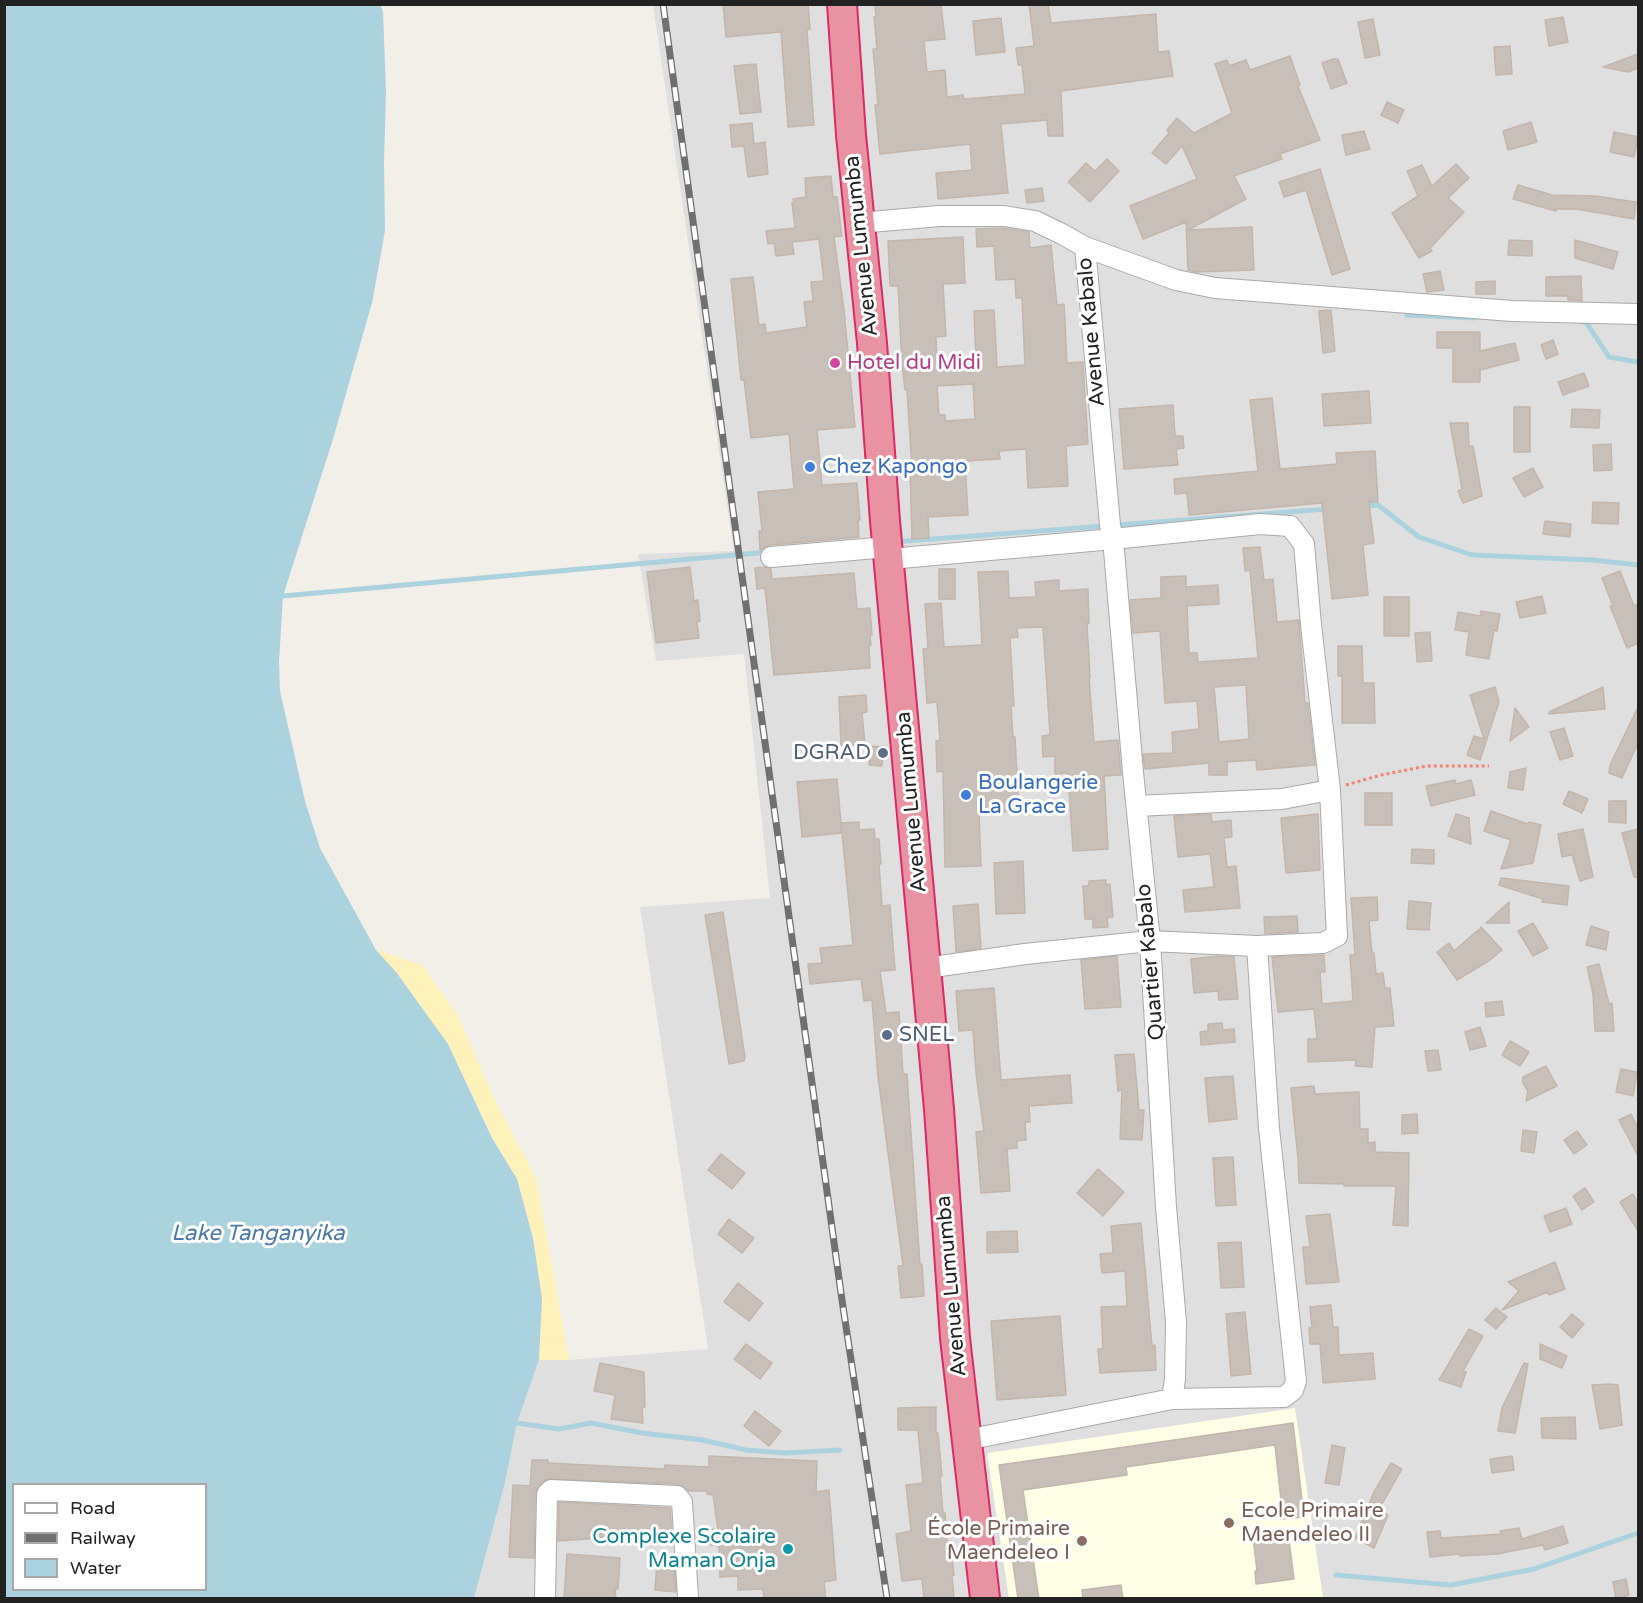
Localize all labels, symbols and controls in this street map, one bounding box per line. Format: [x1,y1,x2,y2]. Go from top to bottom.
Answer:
street label: Avenue Lumumba [840,154,884,338]
street label: Avenue Kabalo [1073,256,1111,408]
place label: Hotel du Midi [847,350,981,376]
marker: Hotel du Midi [828,356,842,370]
place label: Chez Kapongo [822,454,968,480]
marker: Chez Kapongo [803,460,817,474]
street label: Avenue Lumumba [892,710,932,894]
place label: DGRAD [793,740,871,766]
marker: DGRAD [876,746,890,760]
place label: Boulangerie La Grace [978,770,1098,820]
marker: Boulangerie La Grace [959,788,973,802]
street label: Quartier Kabalo [1132,883,1170,1041]
place label: SNEL [899,1022,954,1048]
marker: SNEL [880,1028,894,1042]
street label: Avenue Lumumba [932,1194,972,1378]
water label: Lake Tanganyika [171,1221,345,1247]
legend [12,1483,207,1591]
text: Road [70,1497,115,1519]
place label: Ecole Primaire Maendeleo II [1241,1498,1384,1548]
place label: École Primaire Maendeleo I [927,1516,1070,1566]
marker: Ecole Primaire Maendeleo II [1222,1516,1236,1530]
place label: Complexe Scolaire Maman Onja [592,1524,776,1574]
text: Railway [70,1527,136,1549]
marker: École Primaire Maendeleo I [1075,1534,1089,1548]
marker: Complexe Scolaire Maman Onja [781,1542,795,1556]
text: Water [70,1557,121,1579]

